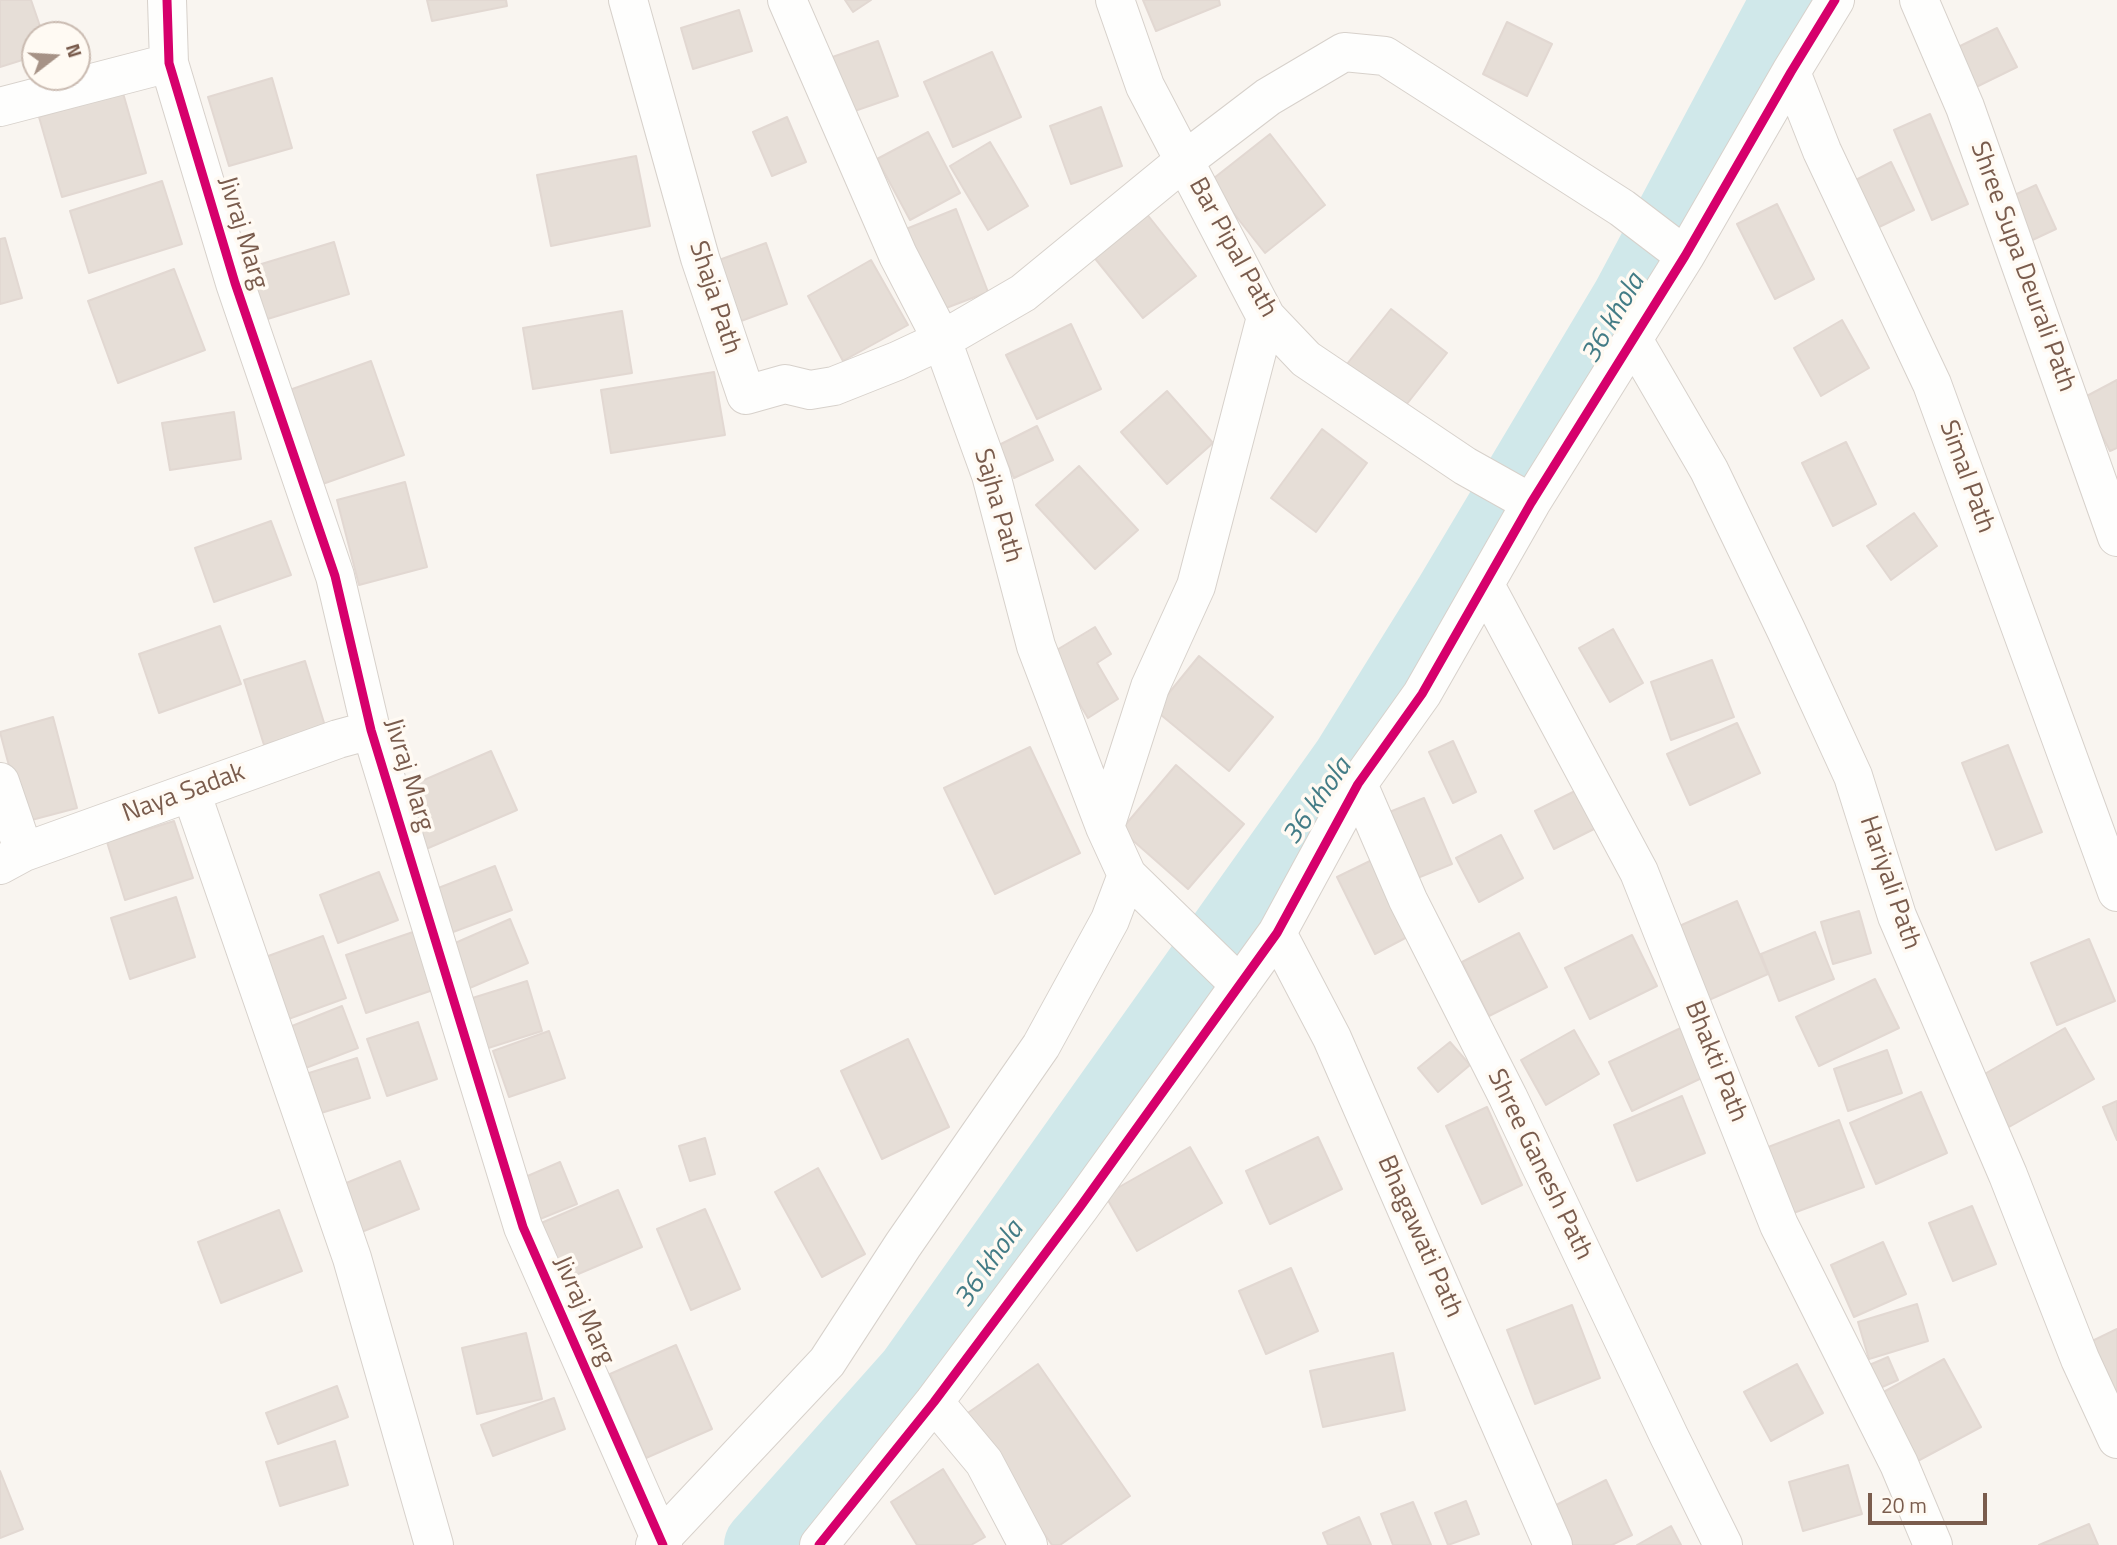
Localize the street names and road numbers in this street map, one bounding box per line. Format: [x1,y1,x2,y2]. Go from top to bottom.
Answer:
street label: Shree Supa Deurali Path [1962,138,2082,396]
street label: Jivraj Marg [210,173,274,293]
street label: Bar Pipal Path [1181,173,1283,323]
street label: Shaja Path [681,238,747,358]
street label: Simal Path [1931,416,2001,538]
street label: Sajha Path [966,446,1028,566]
street label: Jivraj Marg [376,715,440,835]
street label: Naya Sadak [119,757,249,831]
street label: Hariyali Path [1852,812,1926,954]
street label: Bhakti Path [1677,997,1753,1127]
street label: Shree Ganesh Path [1479,1065,1599,1265]
street label: Bhagawati Path [1369,1151,1469,1323]
street label: Jivraj Marg [545,1252,621,1370]

